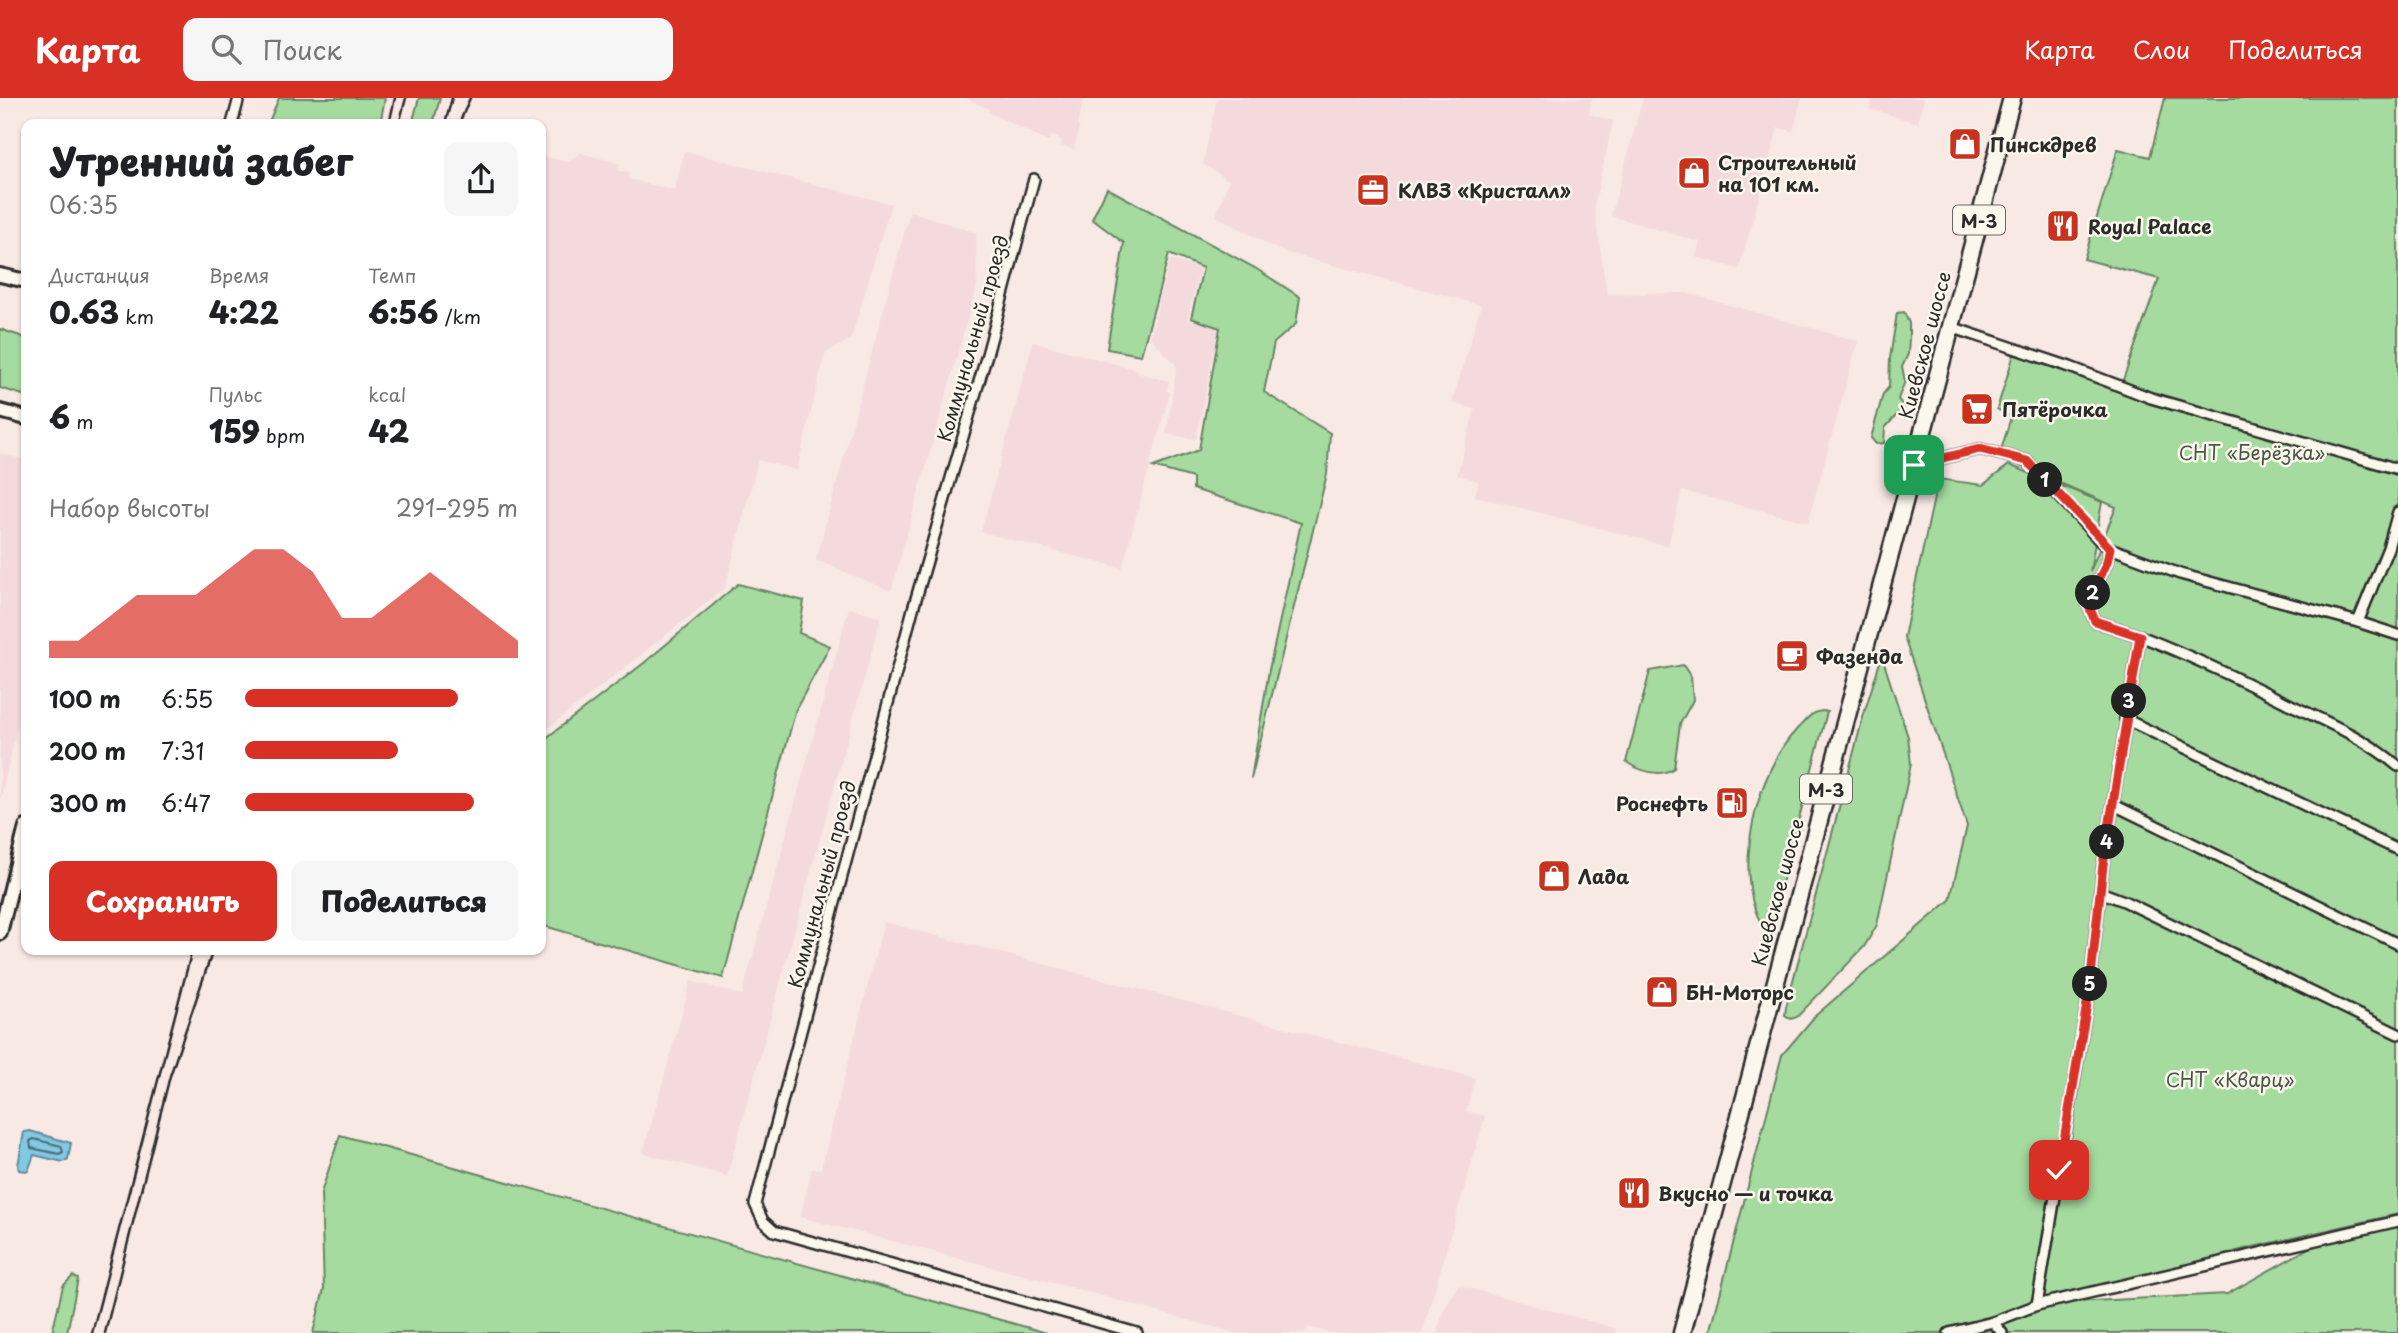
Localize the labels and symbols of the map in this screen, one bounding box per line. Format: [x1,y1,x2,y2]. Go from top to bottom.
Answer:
shop icon: Пинскдрев [1946,125,1984,163]
place label: Пинскдрев [1990,130,2097,158]
place label: Строительный на 101 км. [1718,148,1857,198]
shop icon: Строительный на 101 км. [1675,154,1713,192]
office icon: КЛВЗ «Кристалл» [1354,171,1392,209]
place label: КЛВЗ «Кристалл» [1398,176,1571,204]
road number: М-3 [1953,205,2005,234]
restaurant icon: Royal Palace [2044,207,2082,245]
place label: Royal Palace [2088,212,2212,240]
street label: Коммунальный проезд [929,231,1015,445]
street label: Киевское шоссе [1891,268,1957,422]
supermarket icon: Пятёрочка [1958,390,1996,428]
place label: Пятёрочка [2002,395,2108,423]
pin [1884,435,1944,495]
park label: СНТ «Берёзка» [2179,438,2325,466]
pin: 1 [2028,462,2062,498]
pin: 2 [2076,575,2110,610]
cafe icon: Фазенда [1773,637,1811,675]
place label: Фазенда [1816,642,1903,670]
pin: 3 [2112,684,2146,718]
road number: М-3 [1800,774,1852,804]
street label: Коммунальный проезд [780,777,862,991]
fuel station icon: Роснефть [1713,784,1751,822]
place label: Роснефть [1616,789,1708,817]
street label: Киевское шоссе [1744,815,1810,969]
pin: 4 [2090,824,2124,860]
shop icon: Лада [1535,857,1573,895]
place label: Лада [1578,862,1629,890]
pin: 5 [2072,966,2108,1001]
shop icon: БН-Моторс [1643,973,1681,1011]
place label: БН-Моторс [1686,978,1794,1006]
park label: СНТ «Кварц» [2166,1065,2294,1093]
pin [2029,1140,2089,1200]
restaurant icon: Вкусно — и точка [1615,1174,1653,1212]
place label: Вкусно — и точка [1658,1179,1833,1207]

